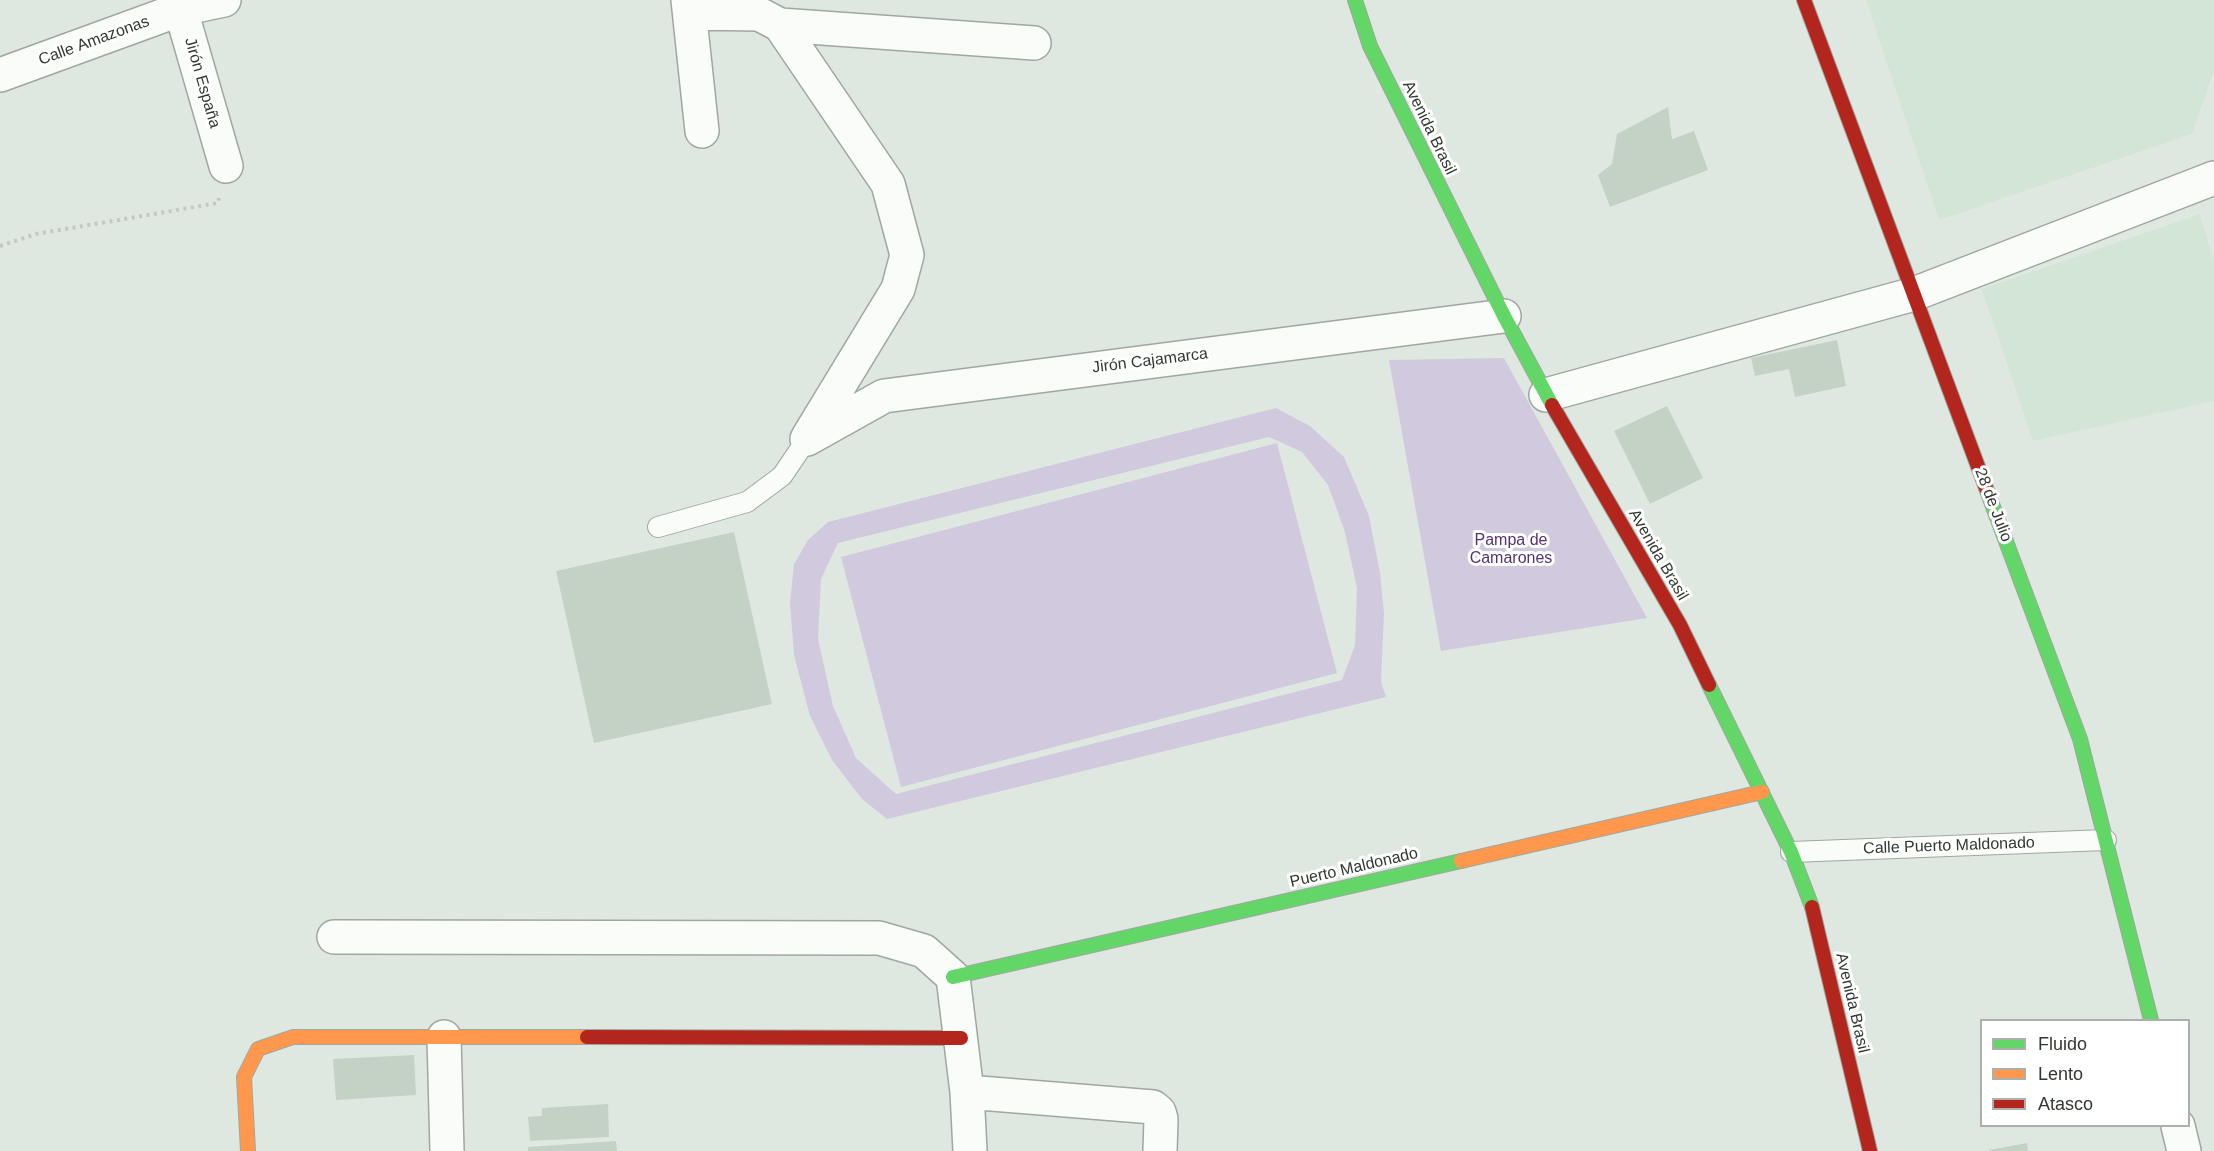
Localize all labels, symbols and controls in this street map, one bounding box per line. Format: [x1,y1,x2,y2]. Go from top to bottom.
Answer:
street label: Calle Amazonas [36,12,152,70]
street label: Jirón España [180,35,224,131]
street label: Avenida Brasil [1398,78,1460,178]
street label: Jirón Cajamarca [1091,344,1209,378]
street label: 28 de Julio [1970,465,2016,545]
street label: Avenida Brasil [1624,506,1692,604]
park label: Pampa de Camarones [1470,531,1552,569]
street label: Calle Puerto Maldonado [1863,833,2035,859]
street label: Puerto Maldonado [1288,844,1420,892]
street label: Avenida Brasil [1831,951,1873,1055]
legend [1980,1019,2190,1127]
text: Fluido [2038,1034,2087,1054]
text: Lento [2038,1064,2083,1084]
text: Atasco [2038,1094,2093,1114]

